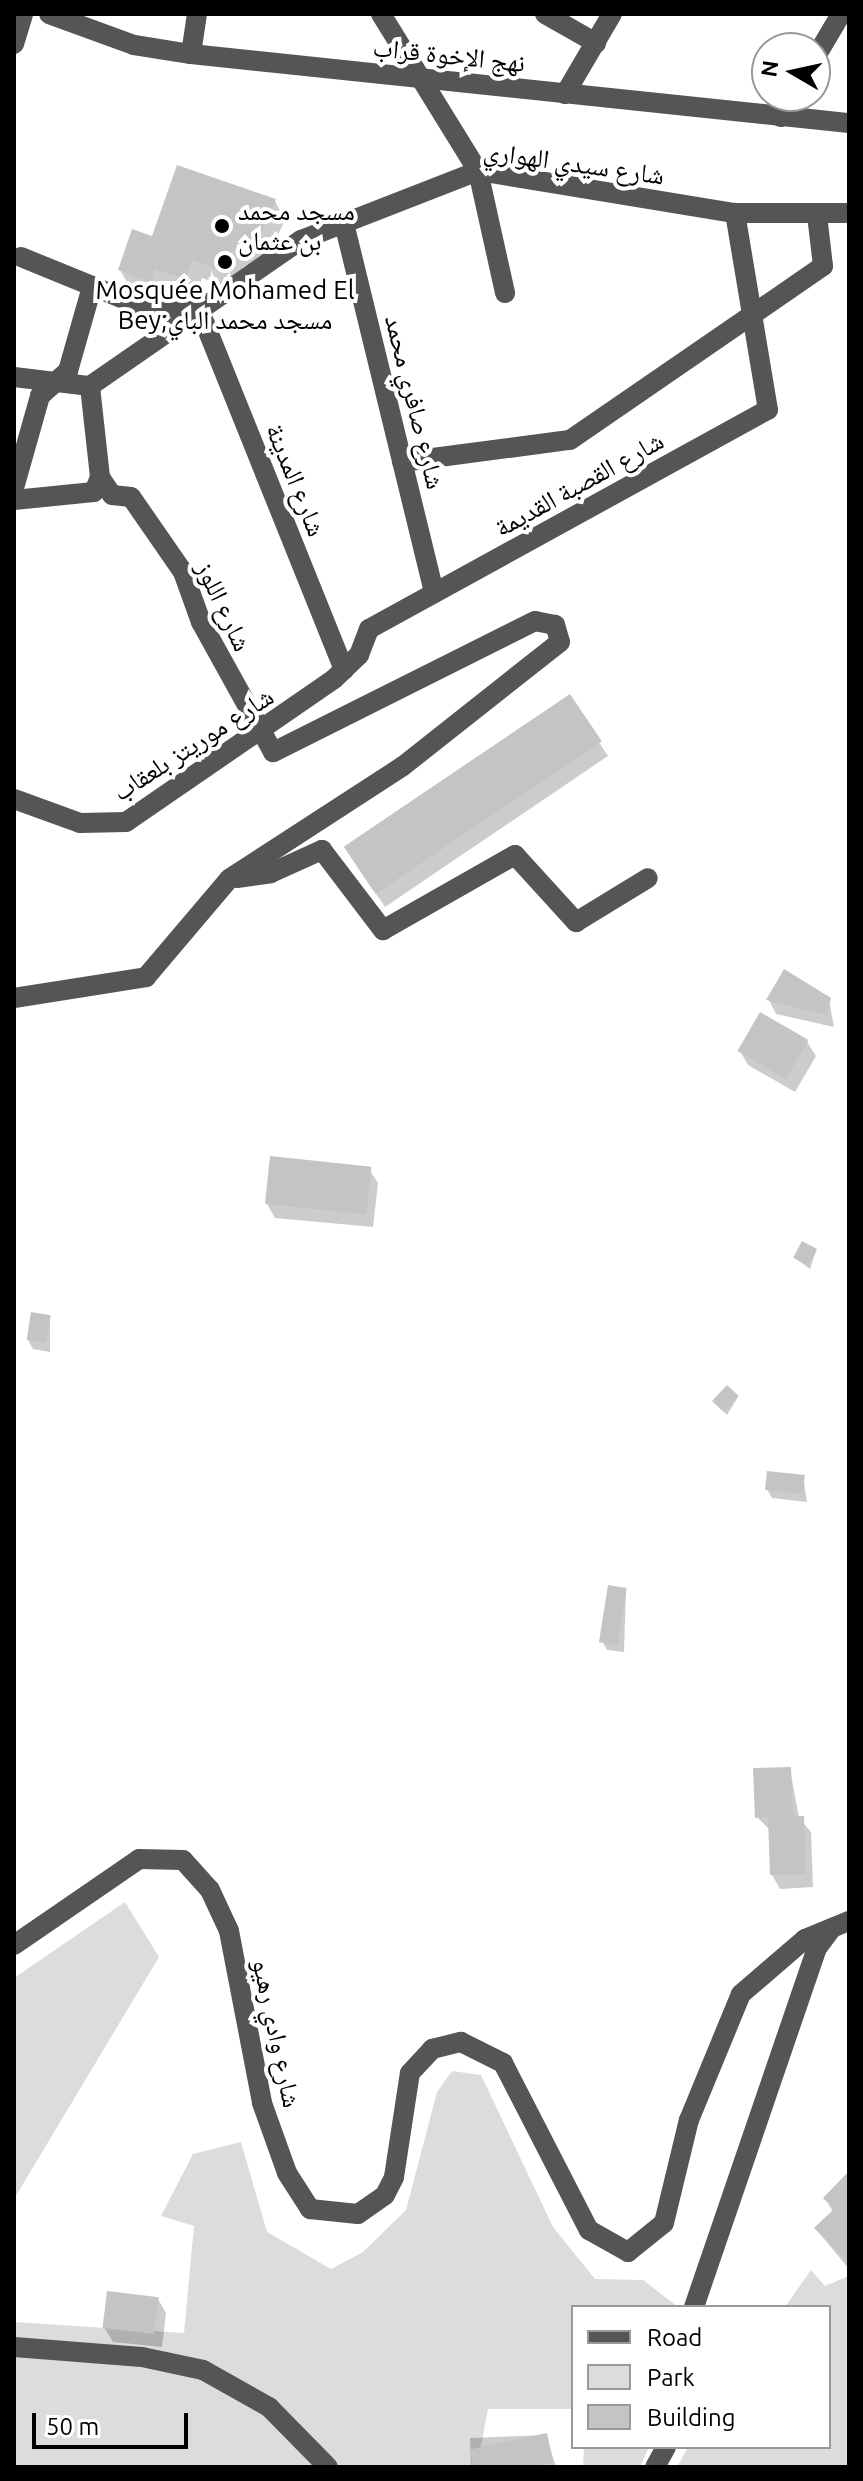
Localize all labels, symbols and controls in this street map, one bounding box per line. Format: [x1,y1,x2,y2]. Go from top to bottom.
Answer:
street label: نهج الإخوة قراب [371,31,527,79]
north arrow [751,32,831,112]
text: N [755,58,782,79]
street label: شارع سيدي الهواري [482,135,666,191]
place label: مسجد محمد بن عثمان [238,195,355,256]
marker: مسجد محمد بن عثمان [213,217,231,235]
marker: Mosquée Mohamed El Bey;مسجد محمد الباي [216,253,234,271]
place label: Mosquée Mohamed El Bey;مسجد محمد الباي [95,274,355,336]
street label: شارع صافري محمد [378,312,452,492]
street label: شارع المدينة [259,419,333,541]
street label: شارع القصبة القديمة [489,425,669,543]
street label: شارع اللوز [190,556,258,656]
street label: شارع موريتز بلعقاب [107,680,279,808]
street label: شارع وادي رهيو [246,1956,308,2110]
legend [571,2305,831,2449]
text: Road [647,2324,702,2351]
text: Park [647,2364,695,2391]
scale bar [36,2397,192,2447]
text: Building [647,2404,735,2431]
text: 50 m [46,2413,99,2440]

